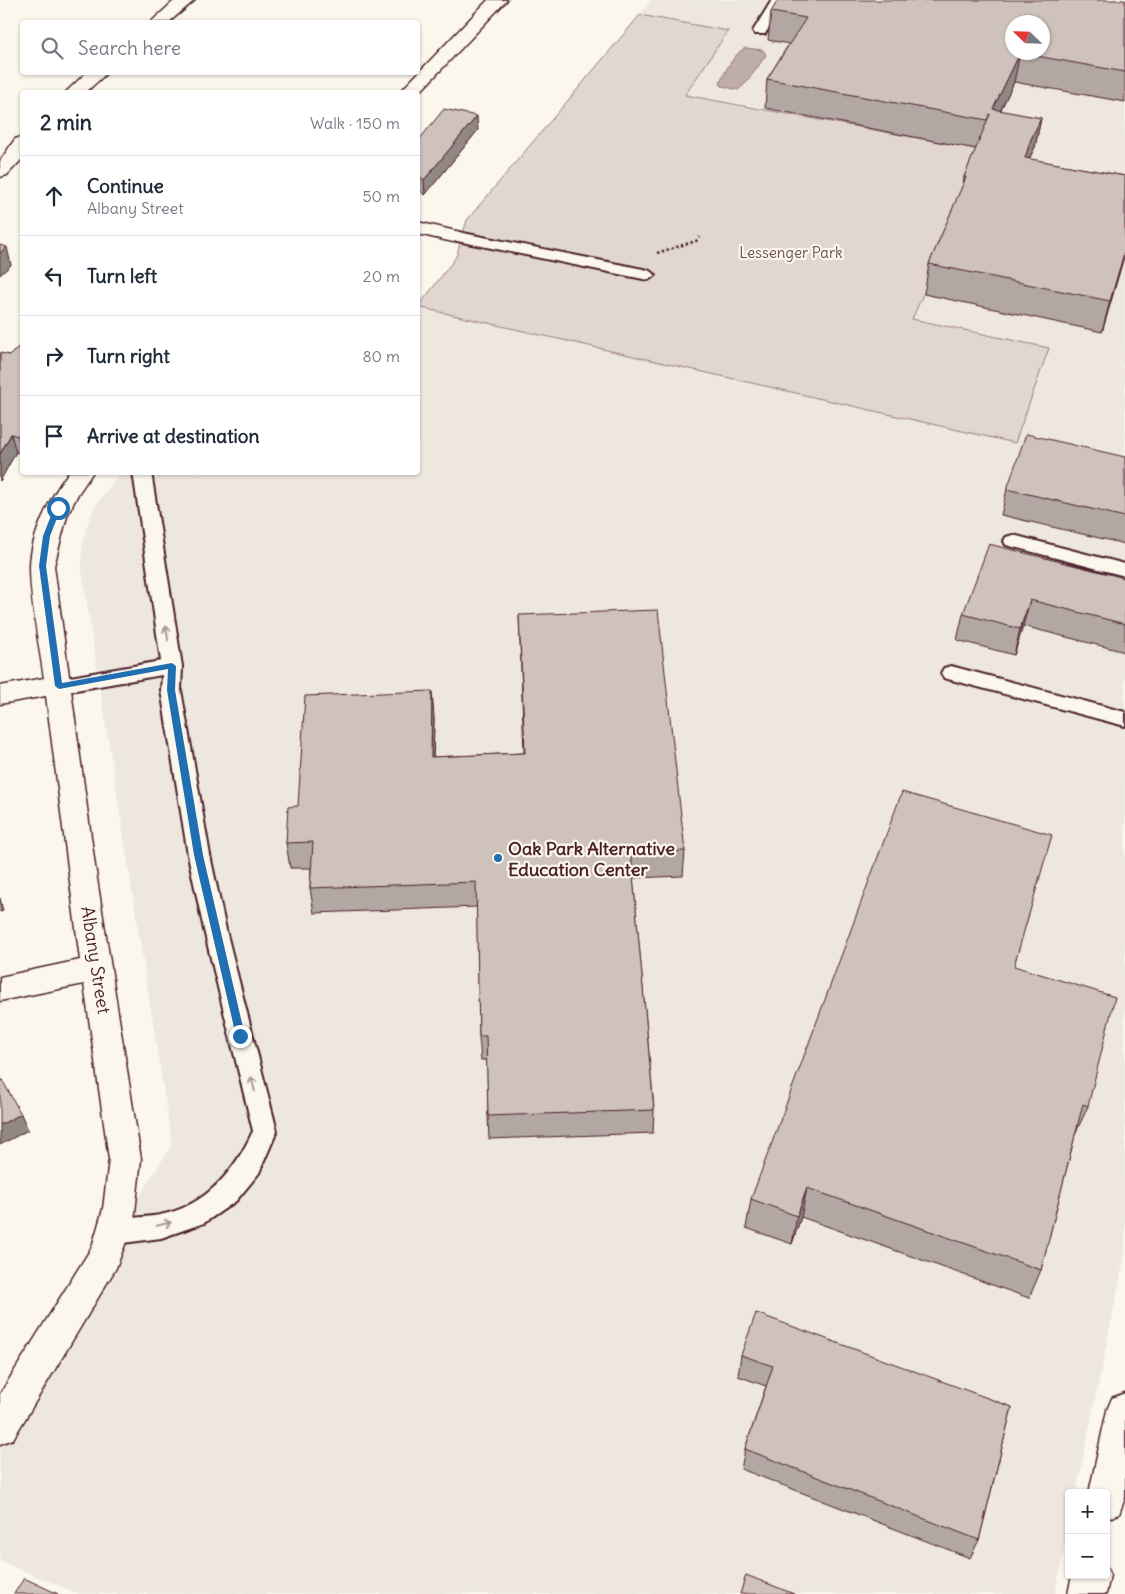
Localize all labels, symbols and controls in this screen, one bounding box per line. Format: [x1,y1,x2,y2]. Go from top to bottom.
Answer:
north arrow [1005,15,1050,60]
search box [20,20,420,75]
icon: search [38,34,66,62]
text: Search here [78,36,181,60]
text: 2 min [40,109,92,136]
text: Walk · 150 m [310,113,400,133]
text: Continue [87,174,164,198]
icon: ahead [40,182,68,210]
text: 50 m [362,186,400,206]
text: Albany Street [87,198,184,218]
park label: Lessenger Park [739,243,843,262]
icon: left [40,262,68,290]
text: Turn left [87,264,157,288]
text: 20 m [363,266,400,286]
icon: right [40,342,68,370]
text: Turn right [87,344,170,368]
text: 80 m [362,346,400,366]
icon: arrive [40,422,68,450]
text: Arrive at destination [87,424,260,448]
route start [47,497,70,520]
one-way arrow [162,625,172,641]
place label: Oak Park Alternative Education Center [508,837,675,881]
marker: Oak Park Alternative Education Center [492,852,504,864]
street label: Albany Street [76,905,116,1015]
route end [229,1025,252,1048]
one-way arrow [248,1076,257,1092]
one-way arrow [155,1219,171,1228]
map controls [1065,1489,1110,1579]
button: + [1065,1489,1110,1534]
button: − [1065,1534,1110,1579]

